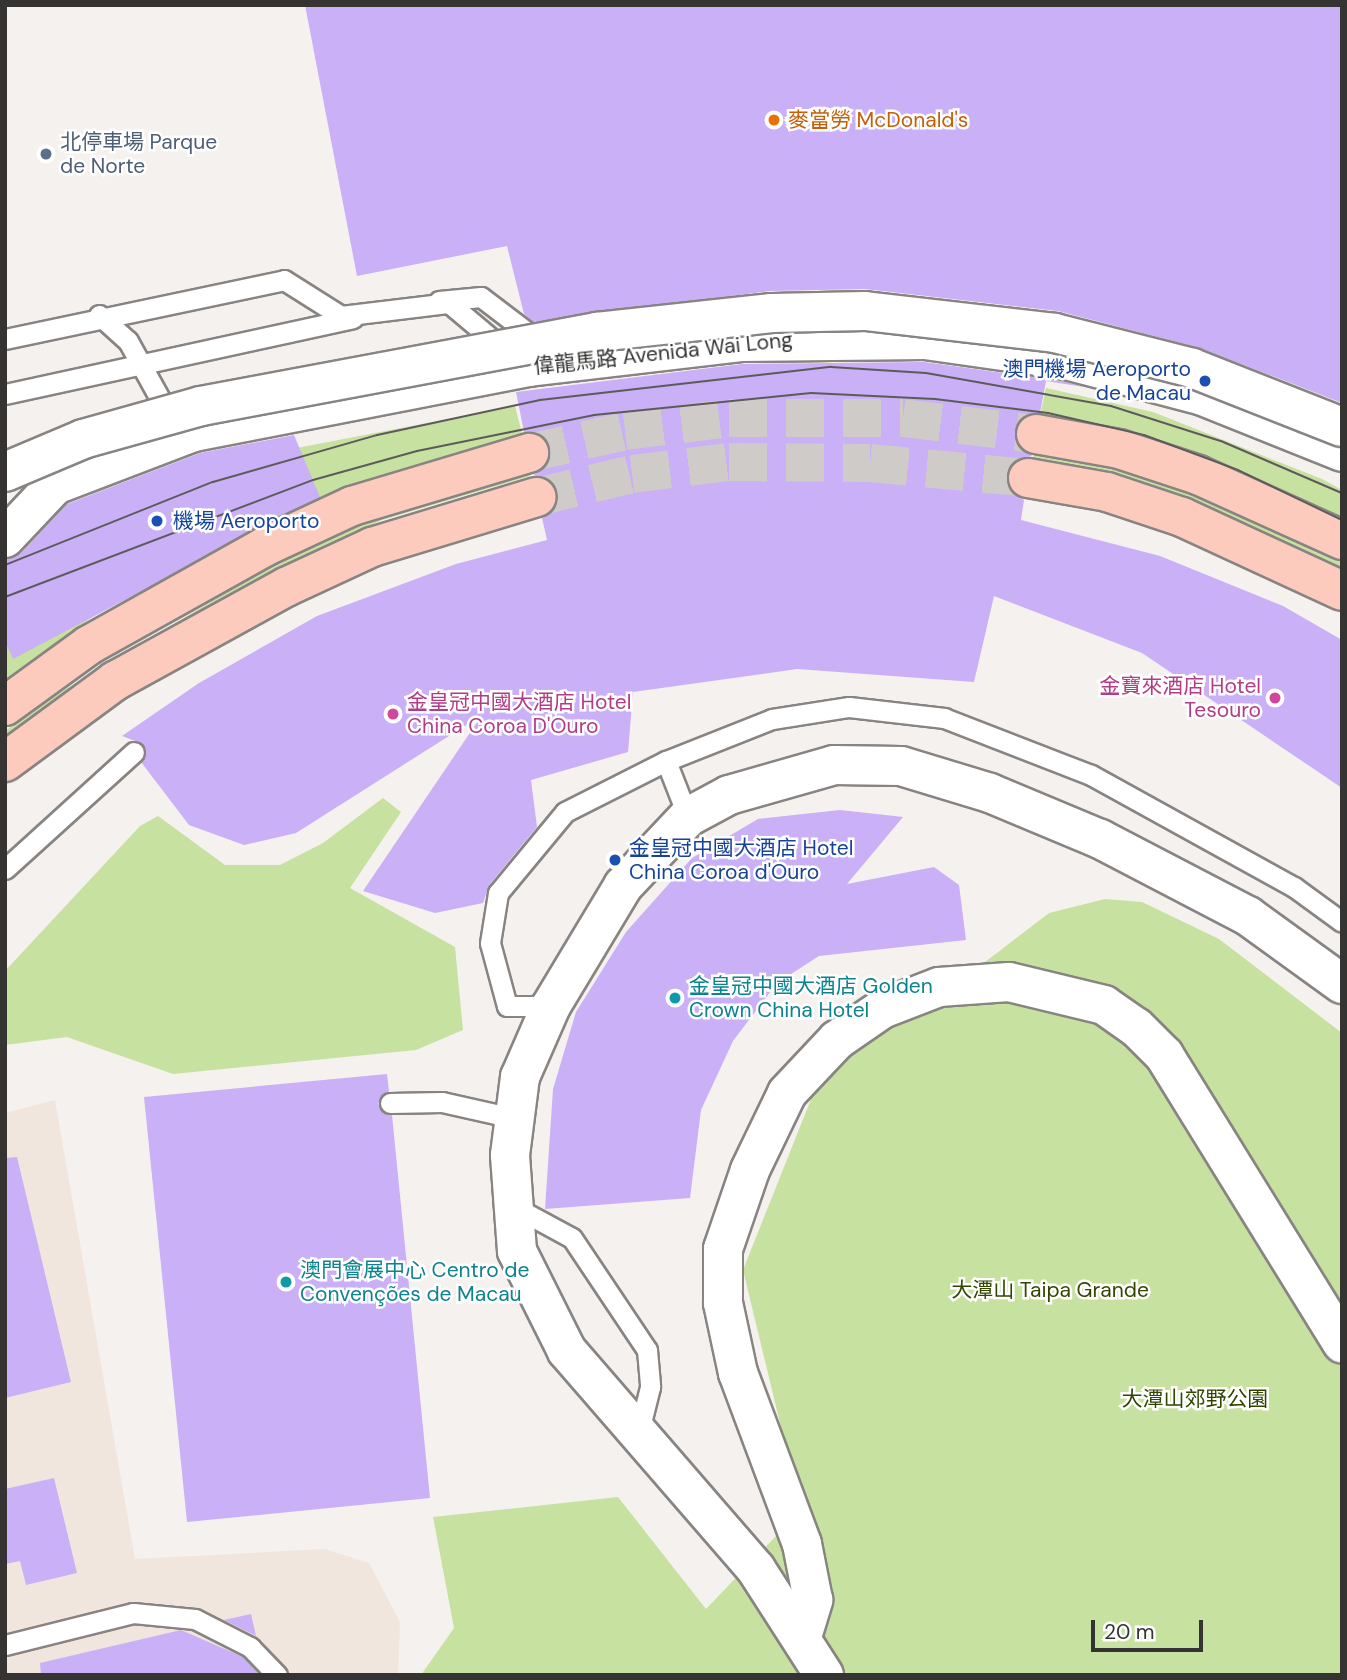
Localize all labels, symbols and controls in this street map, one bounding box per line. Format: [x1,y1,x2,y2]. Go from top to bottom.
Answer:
place label: 麥當勞 McDonald's [788,107,968,133]
marker: 麥當勞 McDonald's [766,112,782,128]
place label: 北停車場 Parque de Norte [60,129,217,179]
marker: 北停車場 Parque de Norte [38,146,54,162]
street label: 偉龍馬路 Avenida Wai Long [532,327,794,379]
place label: 澳門機場 Aeroporto de Macau [1003,356,1191,406]
marker: 澳門機場 Aeroporto de Macau [1197,373,1213,389]
place label: 機場 Aeroporto [173,508,319,534]
marker: 機場 Aeroporto [147,511,167,531]
place label: 金寶來酒店 Hotel Tesouro [1100,673,1261,723]
place label: 金皇冠中國大酒店 Hotel China Coroa D'Ouro [407,689,631,739]
marker: 金寶來酒店 Hotel Tesouro [1267,690,1283,706]
marker: 金皇冠中國大酒店 Hotel China Coroa D'Ouro [385,706,401,722]
place label: 金皇冠中國大酒店 Hotel China Coroa d'Ouro [629,835,853,885]
marker: 金皇冠中國大酒店 Hotel China Coroa d'Ouro [607,852,623,868]
place label: 金皇冠中國大酒店 Golden Crown China Hotel [689,973,933,1023]
marker: 金皇冠中國大酒店 Golden Crown China Hotel [667,990,683,1006]
place label: 澳門會展中心 Centro de Convenções de Macau [300,1257,529,1307]
marker: 澳門會展中心 Centro de Convenções de Macau [278,1274,294,1290]
park label: 大潭山 Taipa Grande [951,1277,1149,1303]
park label: 大潭山郊野公園 [1122,1386,1268,1412]
scale bar [1095,1606,1207,1650]
text: 20 m [1104,1618,1155,1646]

